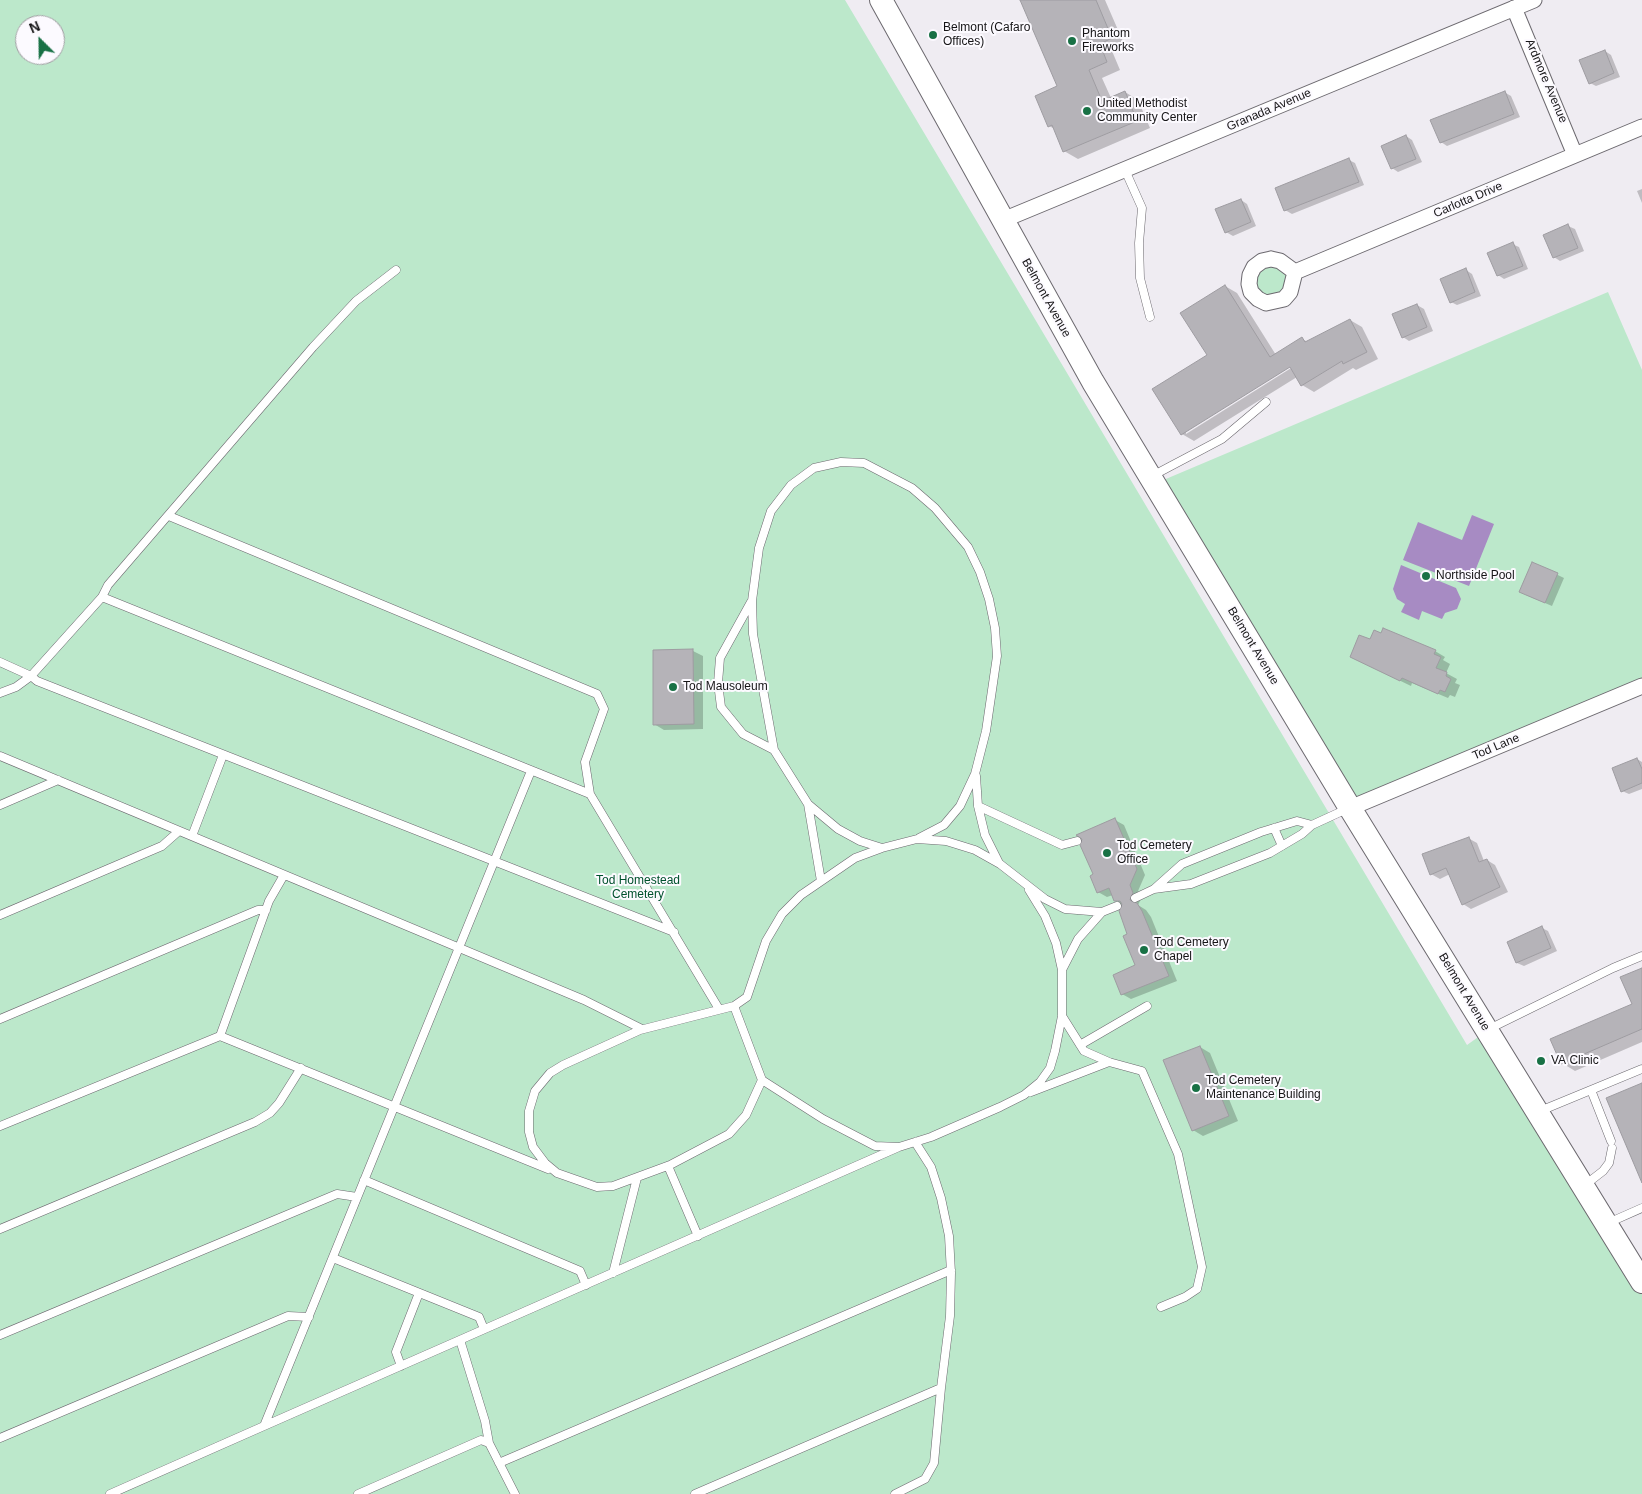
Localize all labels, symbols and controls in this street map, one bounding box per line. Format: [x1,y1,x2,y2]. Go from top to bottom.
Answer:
north arrow [15,15,65,65]
text: N [27,18,42,36]
place label: Belmont (Cafaro Offices) [943,21,1030,49]
place label: Phantom Fireworks [1082,27,1134,55]
marker: Belmont (Cafaro Offices) [927,29,939,41]
marker: Phantom Fireworks [1066,35,1078,47]
street label: Ardmore Avenue [1522,37,1570,125]
street label: Granada Avenue [1225,86,1313,134]
place label: United Methodist Community Center [1097,97,1197,125]
marker: United Methodist Community Center [1081,105,1093,117]
street label: Carlotta Drive [1431,179,1505,221]
street label: Belmont Avenue [1018,256,1074,340]
place label: Northside Pool [1436,569,1515,583]
marker: Northside Pool [1420,570,1432,582]
street label: Belmont Avenue [1224,605,1282,687]
place label: Tod Mausoleum [683,680,768,694]
marker: Tod Mausoleum [667,681,679,693]
street label: Tod Lane [1470,731,1522,763]
place label: Tod Cemetery Office [1117,839,1192,867]
marker: Tod Cemetery Office [1101,847,1113,859]
park label: Tod Homestead Cemetery [596,874,680,902]
place label: Tod Cemetery Chapel [1154,936,1229,964]
marker: Tod Cemetery Chapel [1138,944,1150,956]
street label: Belmont Avenue [1435,951,1493,1033]
place label: VA Clinic [1551,1054,1599,1068]
marker: VA Clinic [1535,1055,1547,1067]
place label: Tod Cemetery Maintenance Building [1206,1074,1321,1102]
marker: Tod Cemetery Maintenance Building [1190,1082,1202,1094]

